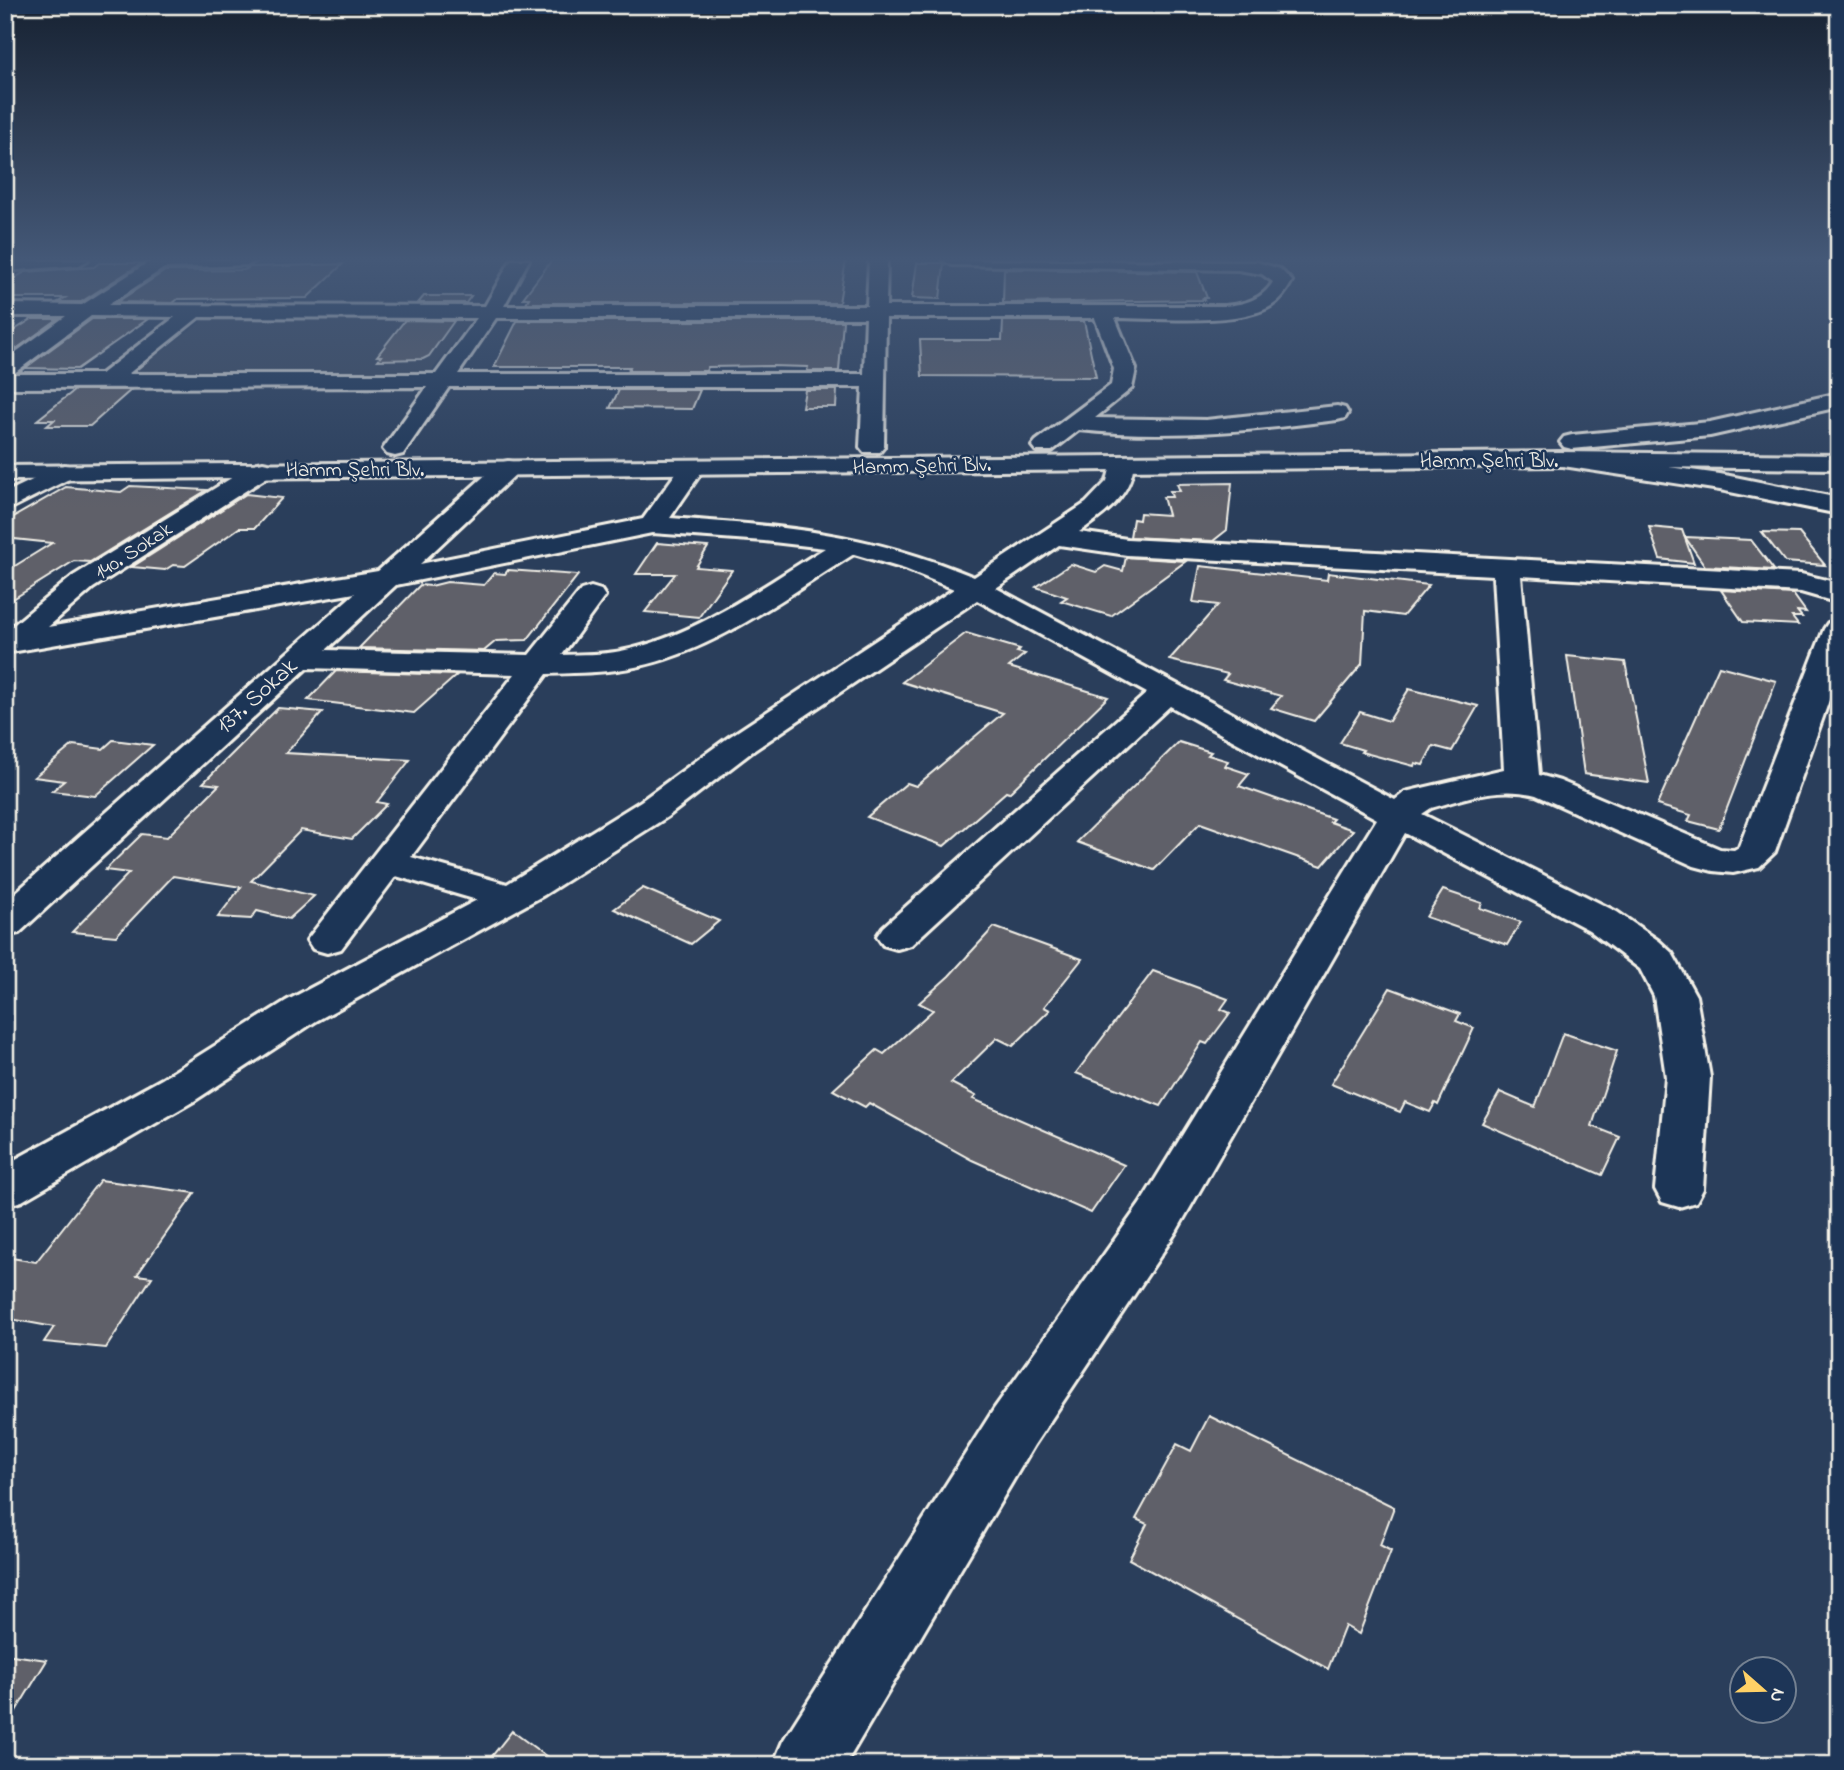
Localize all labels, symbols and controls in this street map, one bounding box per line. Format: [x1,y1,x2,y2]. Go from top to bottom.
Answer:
street label: Hamm Şehri Blv. [1420,447,1558,477]
street label: Hamm Şehri Blv. [852,451,992,483]
street label: Hamm Şehri Blv. [286,456,424,486]
street label: 140. Sokak [89,515,180,588]
street label: 137. Sokak [209,650,307,743]
north arrow [1728,1654,1798,1724]
text: N [1762,1684,1792,1706]

